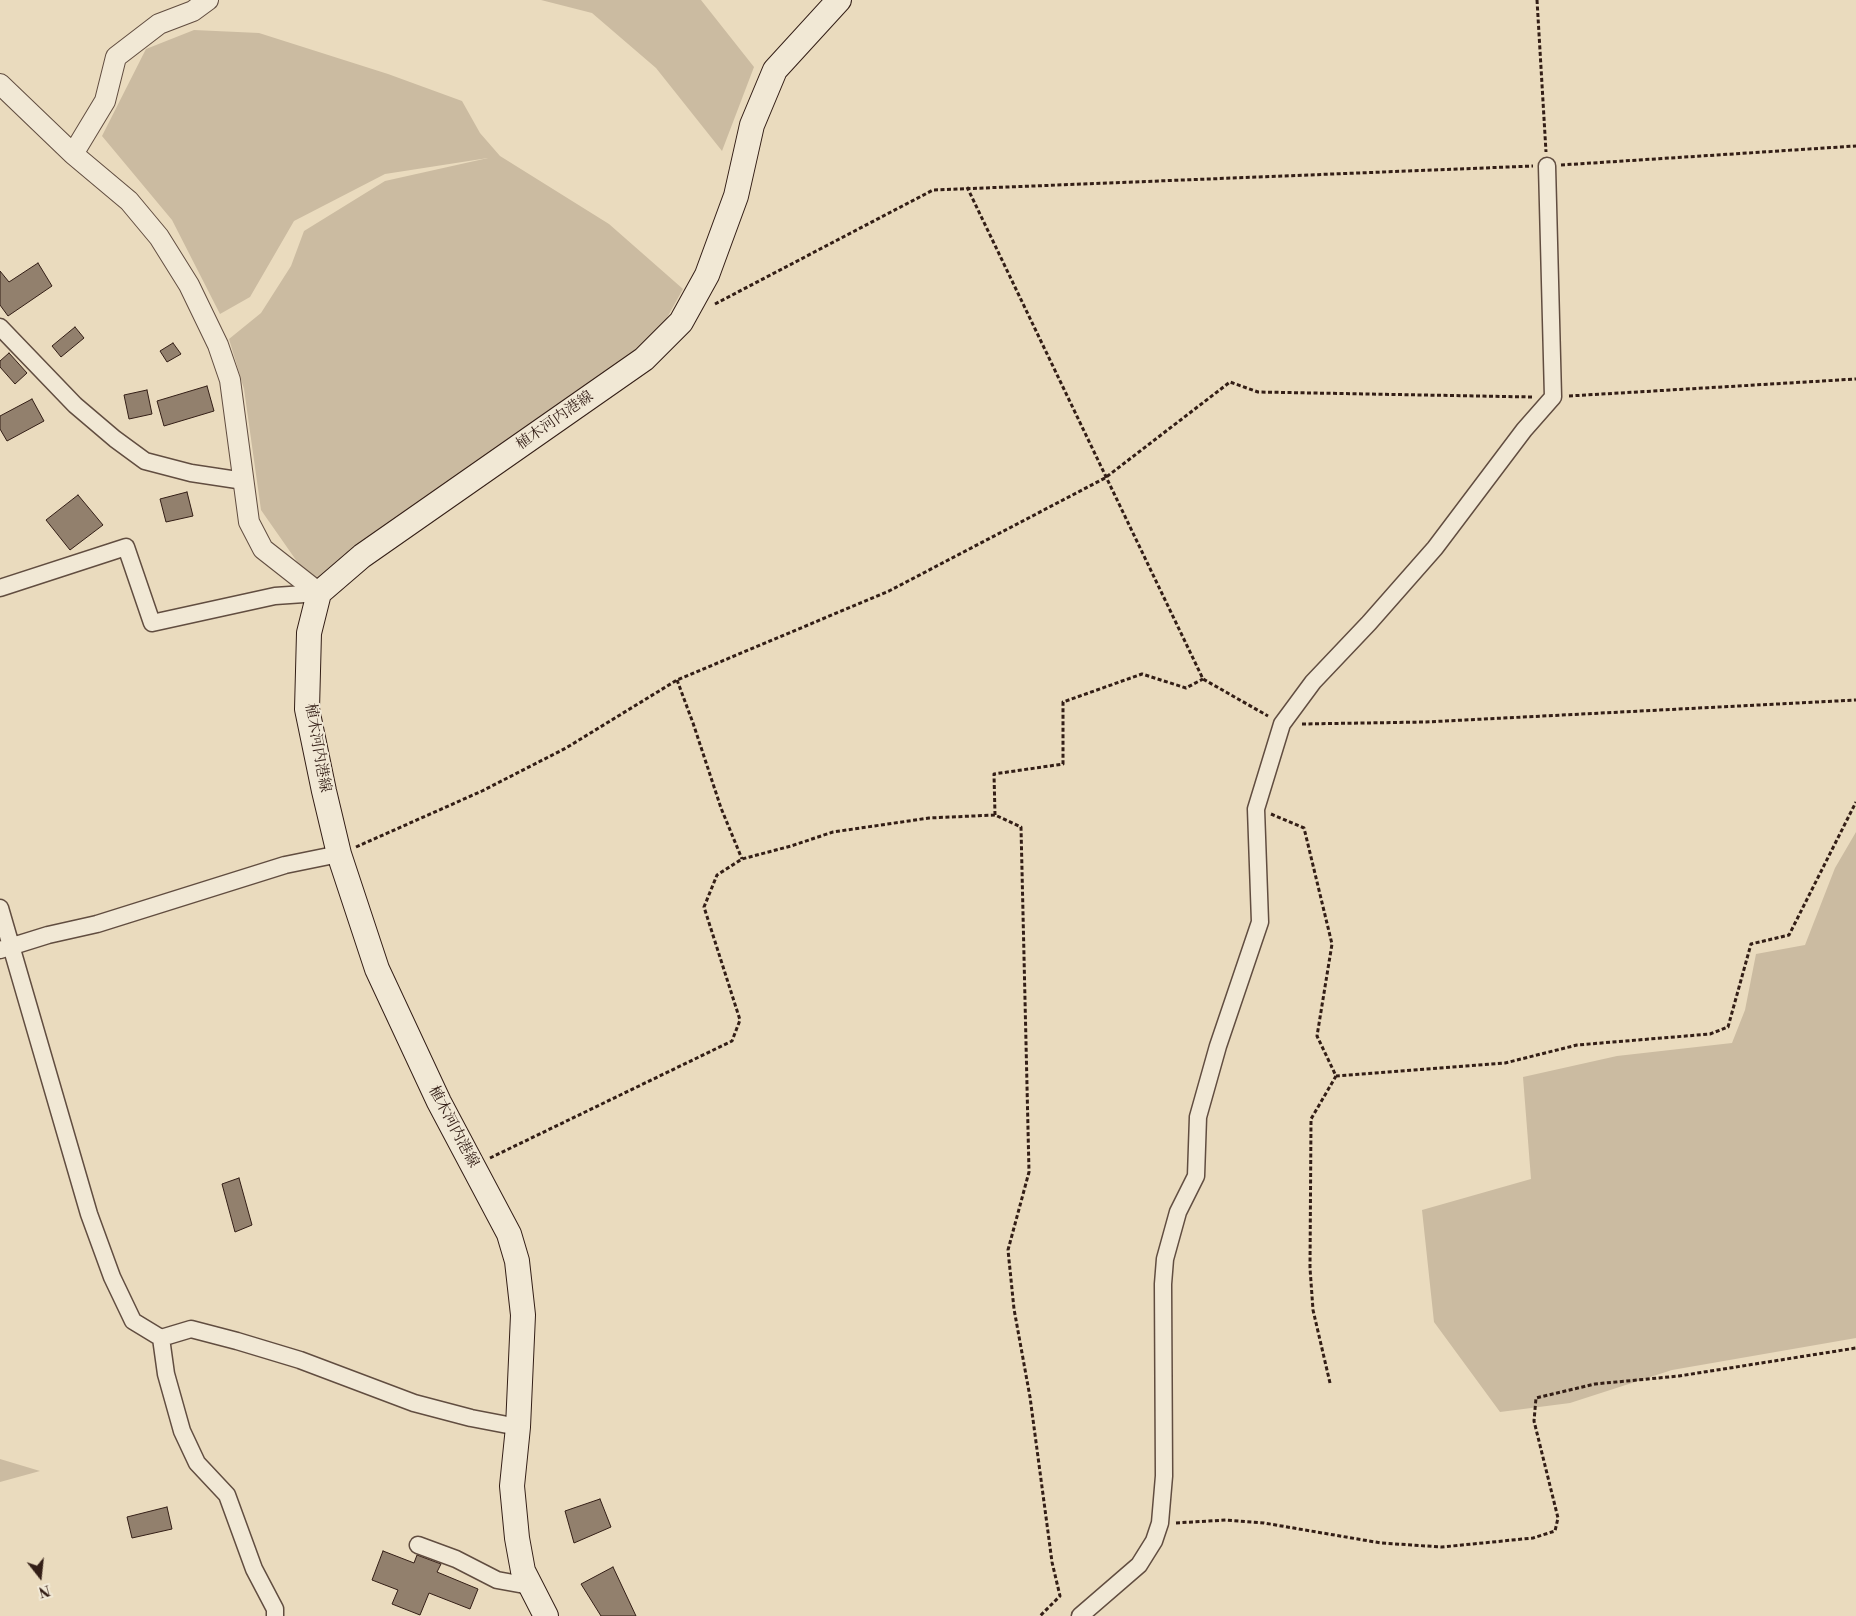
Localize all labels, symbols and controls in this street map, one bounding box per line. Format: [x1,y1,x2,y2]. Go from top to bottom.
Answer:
street label: 植木河内港線 [513,388,597,454]
street label: 植木河内港線 [300,702,334,794]
street label: 植木河内港線 [424,1083,482,1171]
north arrow [15,1551,65,1601]
text: N [36,1580,52,1601]

